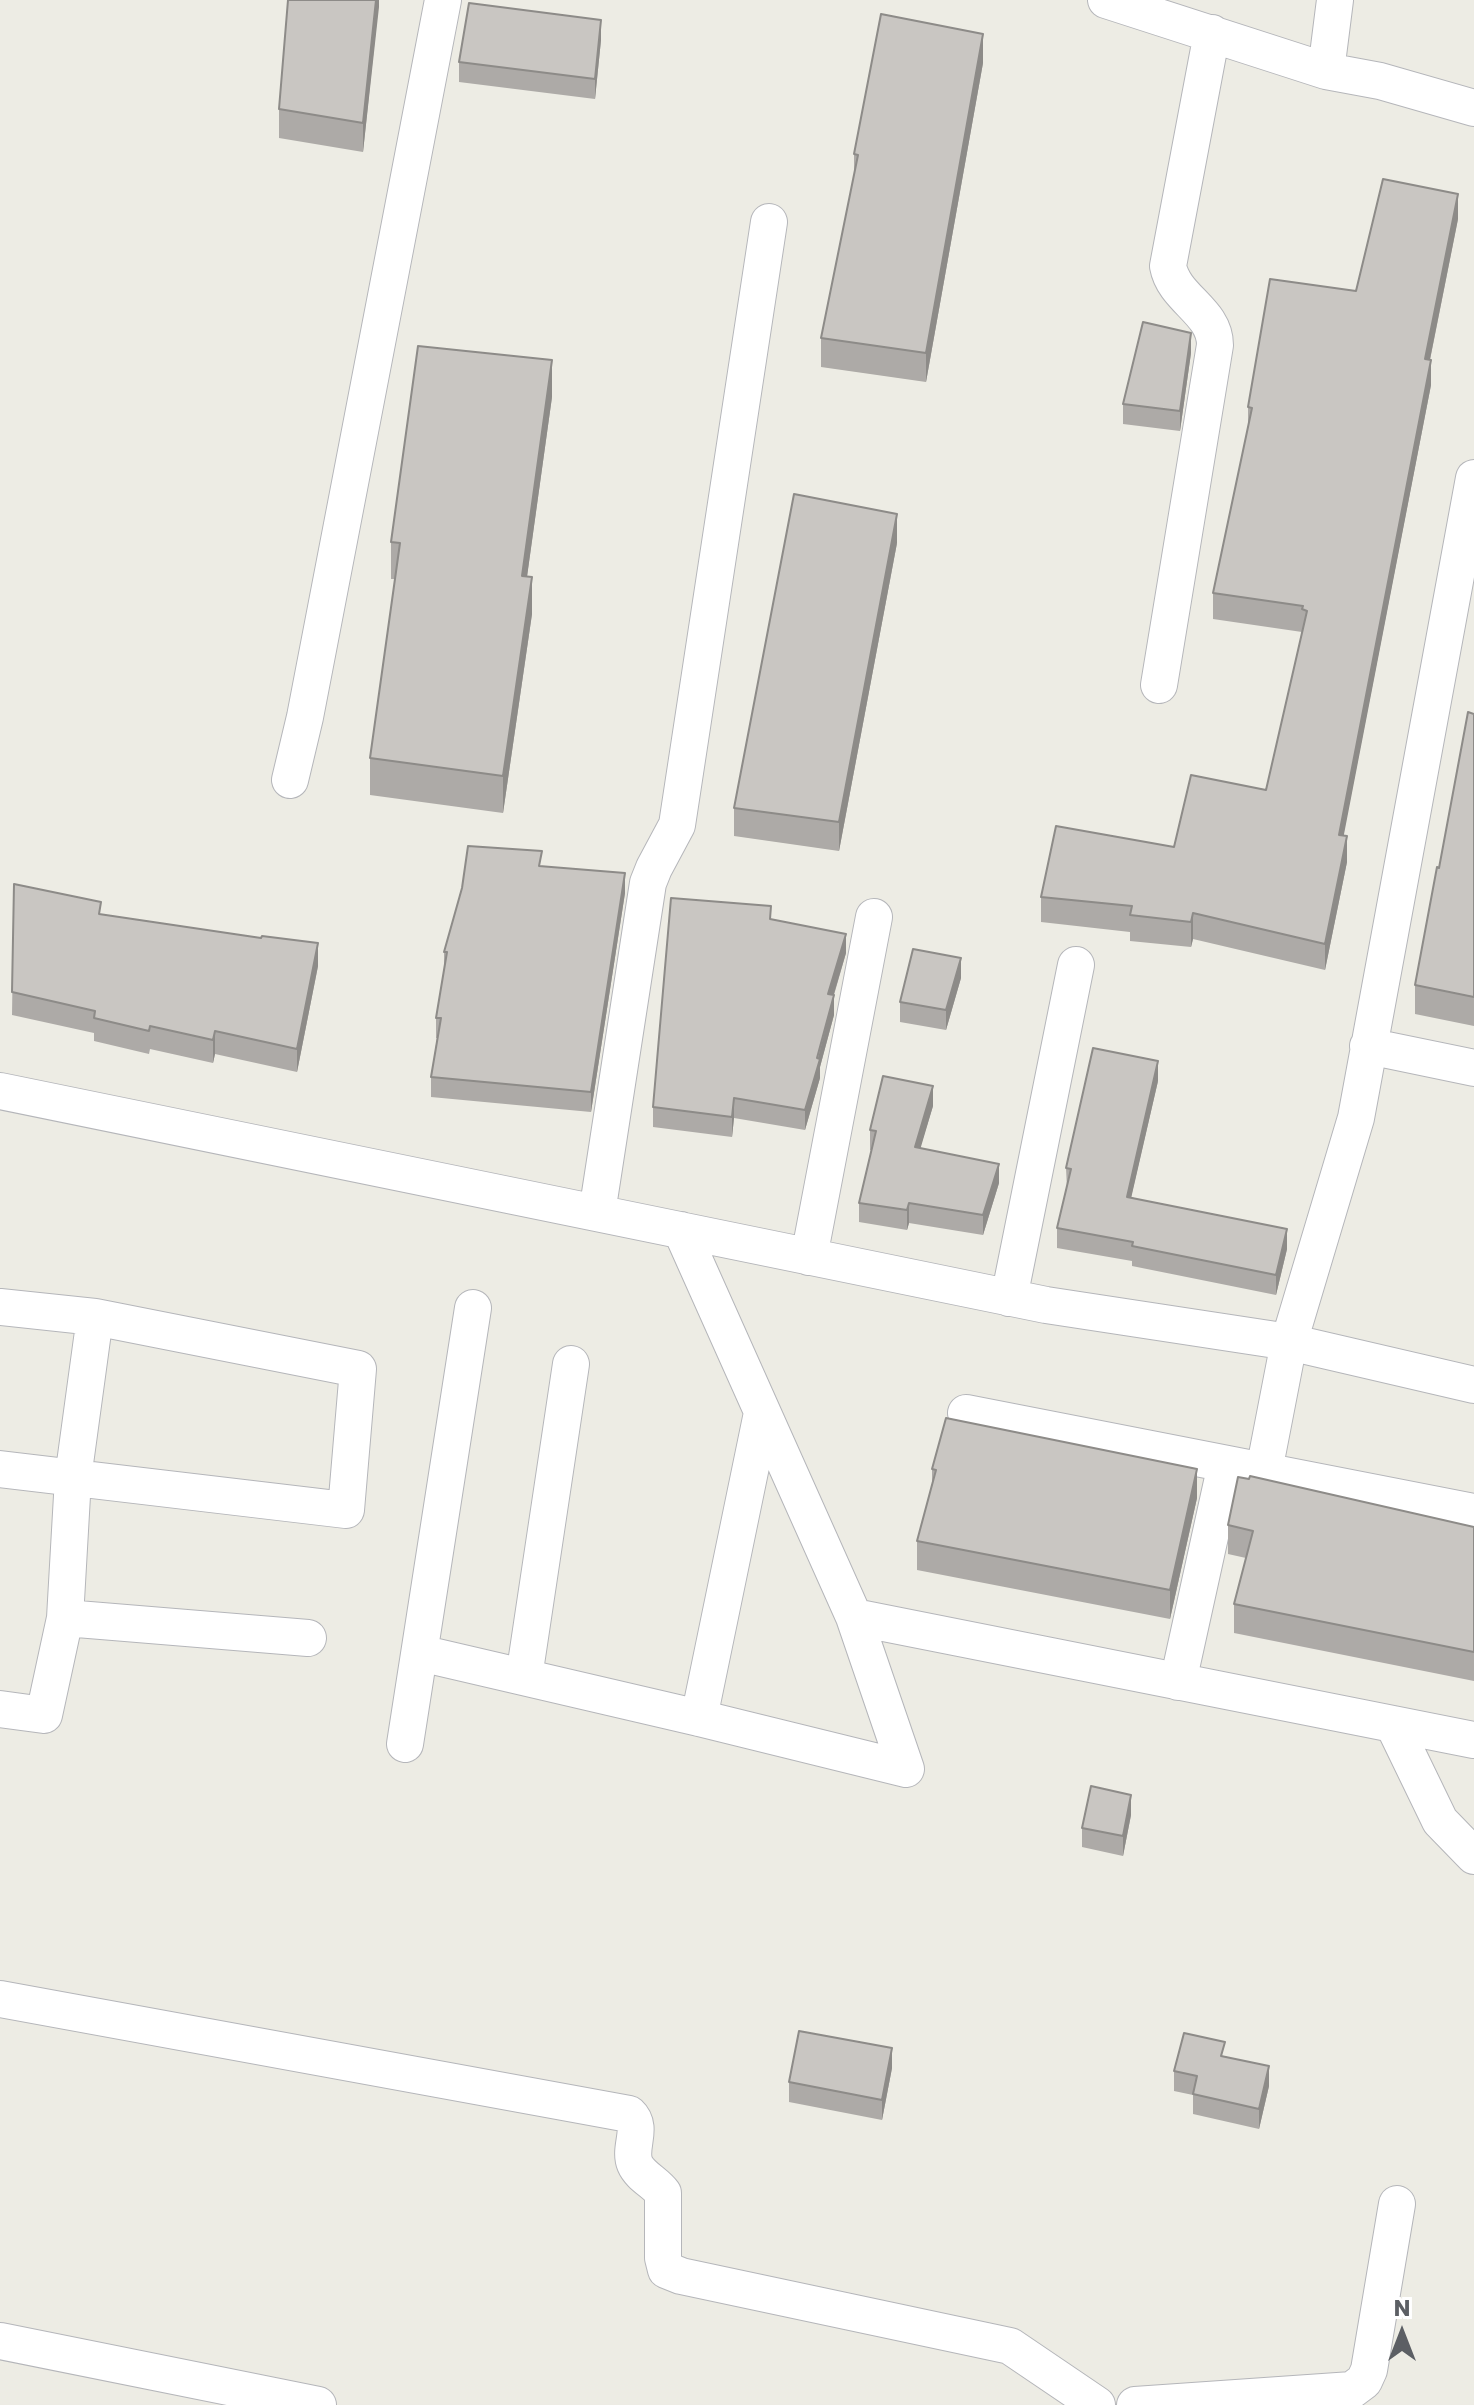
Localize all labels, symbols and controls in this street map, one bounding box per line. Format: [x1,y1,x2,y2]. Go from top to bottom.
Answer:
north arrow [1362,2293,1442,2373]
text: N [1394,2293,1410,2324]

